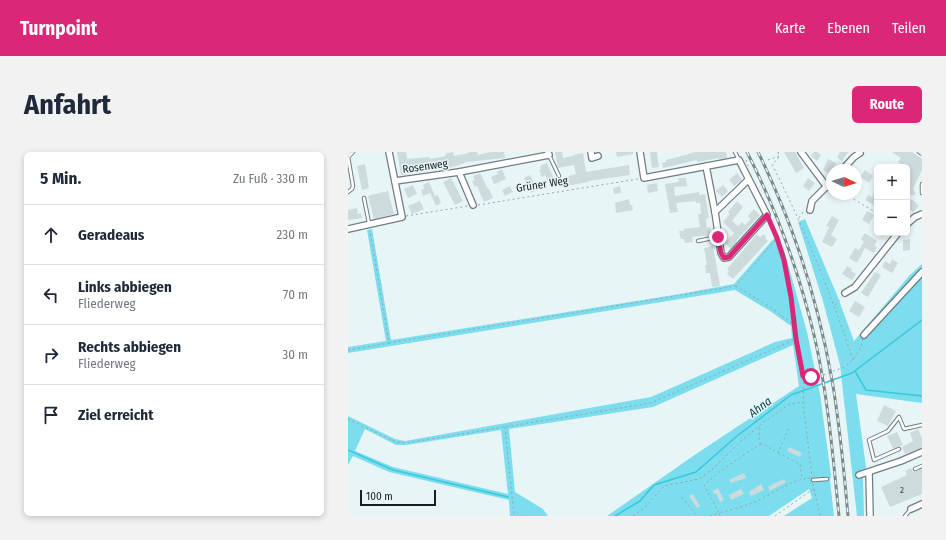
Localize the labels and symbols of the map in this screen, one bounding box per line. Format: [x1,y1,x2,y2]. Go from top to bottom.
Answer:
street label: Rosenweg [402,157,449,176]
north arrow [826,164,862,200]
street label: Grüner Weg [515,174,570,195]
route end [709,228,727,246]
route start [802,368,820,386]
water label: Ahna [745,394,774,421]
house number: 2 [900,485,904,495]
scale bar [360,488,436,507]

